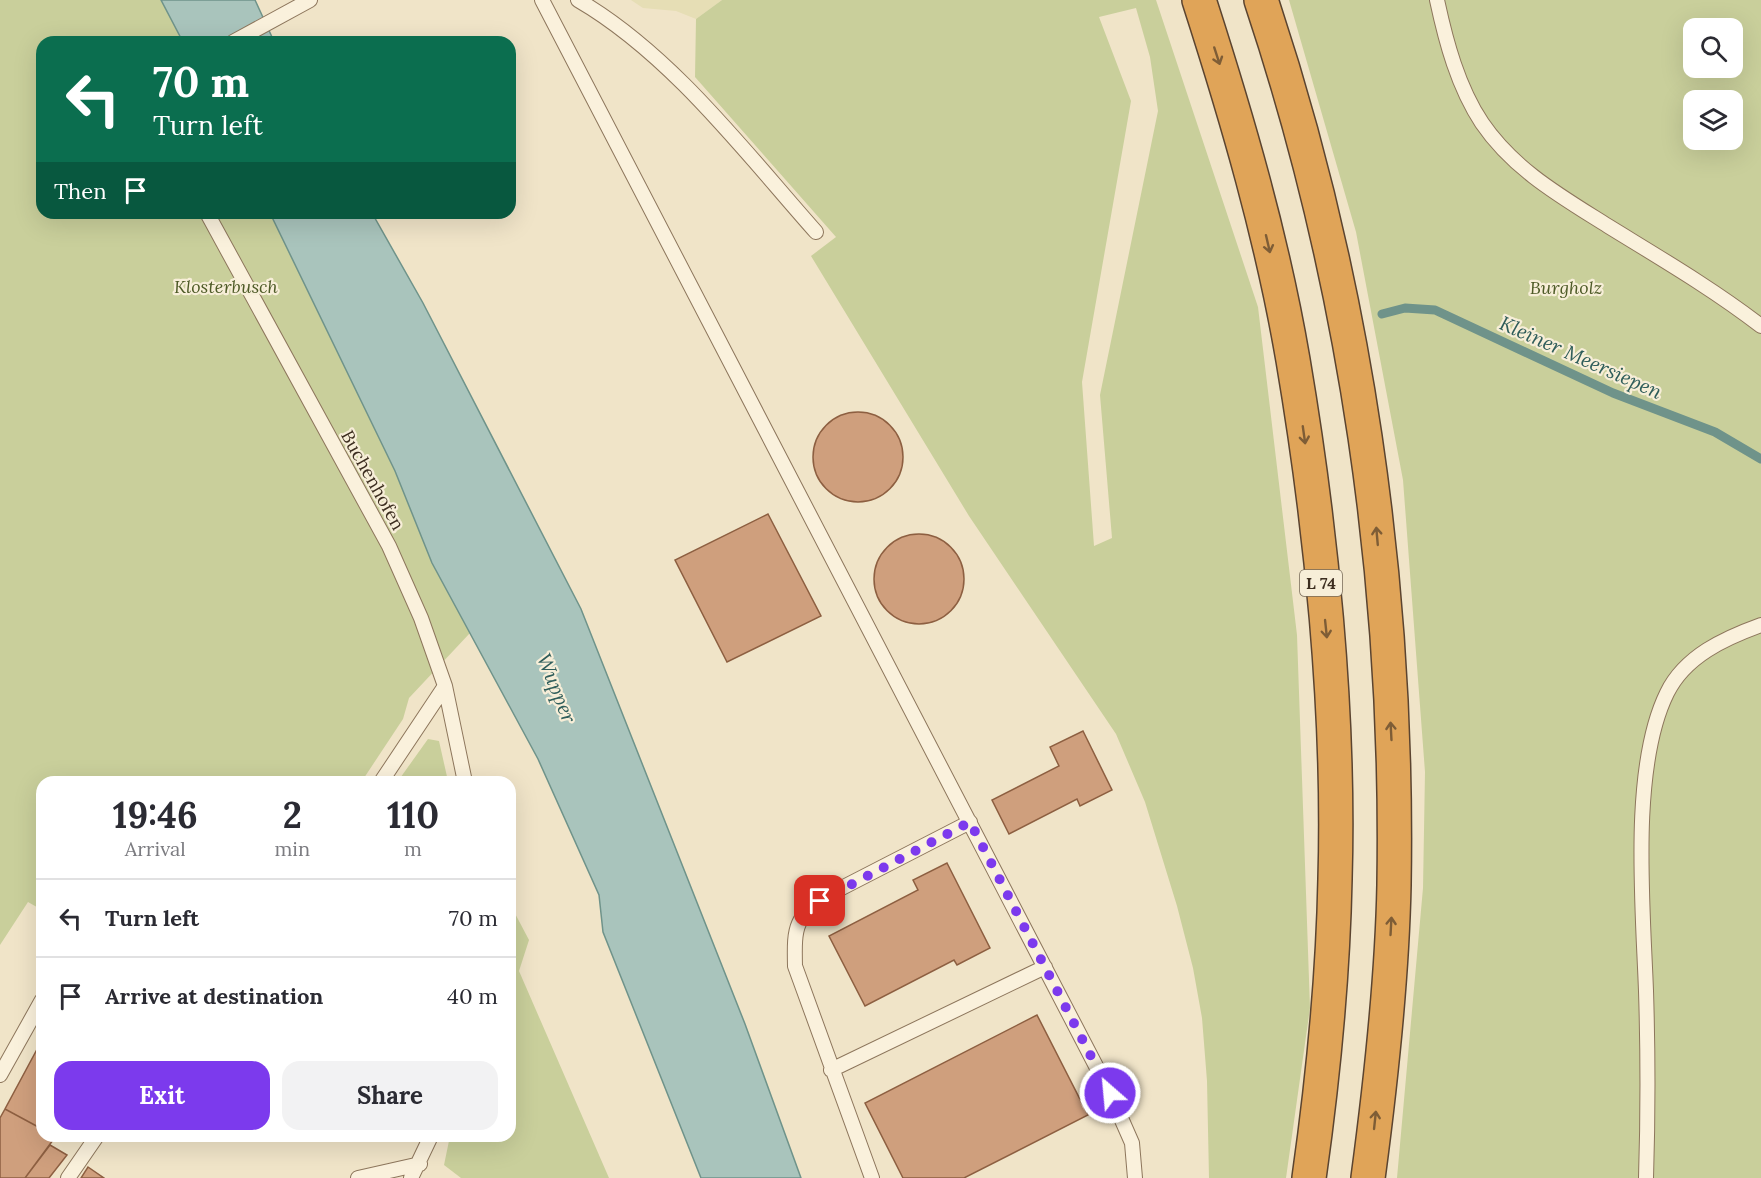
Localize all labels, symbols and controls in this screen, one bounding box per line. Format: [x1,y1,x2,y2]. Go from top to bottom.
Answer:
map controls [1683,18,1743,150]
button: search [1683,18,1743,78]
one-way arrow [1212,46,1223,65]
text: 70 m [153,55,249,109]
icon: left [54,60,132,138]
button: layers [1683,90,1743,150]
text: Turn left [153,108,263,142]
icon: arrive [119,174,152,207]
text: Then [54,177,107,205]
one-way arrow [1263,234,1275,253]
park label: Klosterbusch [174,275,279,298]
park label: Burgholz [1530,276,1602,299]
water label: Kleiner Meersiepen [1496,310,1667,404]
one-way arrow [1298,425,1309,445]
street label: Buchenhofen [336,426,410,534]
one-way arrow [1371,527,1382,547]
road number: L 74 [1300,570,1342,596]
one-way arrow [1321,619,1332,638]
water label: Wupper [532,650,583,727]
one-way arrow [1386,721,1397,741]
text: 19:46 [113,792,198,838]
text: 2 [283,792,302,838]
text: 110 [387,792,439,838]
text: Arrival [125,836,186,861]
text: min [274,836,310,861]
text: m [404,836,422,861]
pin [794,875,845,926]
icon: arrive [803,884,836,917]
icon: left [54,902,87,935]
text: Turn left [105,904,199,932]
text: 70 m [449,904,498,932]
one-way arrow [1386,916,1397,936]
icon: arrive [54,980,87,1013]
text: Arrive at destination [105,982,323,1010]
text: 40 m [447,982,498,1010]
button: Exit [54,1061,270,1130]
button: Share [282,1061,498,1130]
position arrow [1078,1061,1142,1125]
one-way arrow [1370,1110,1381,1130]

